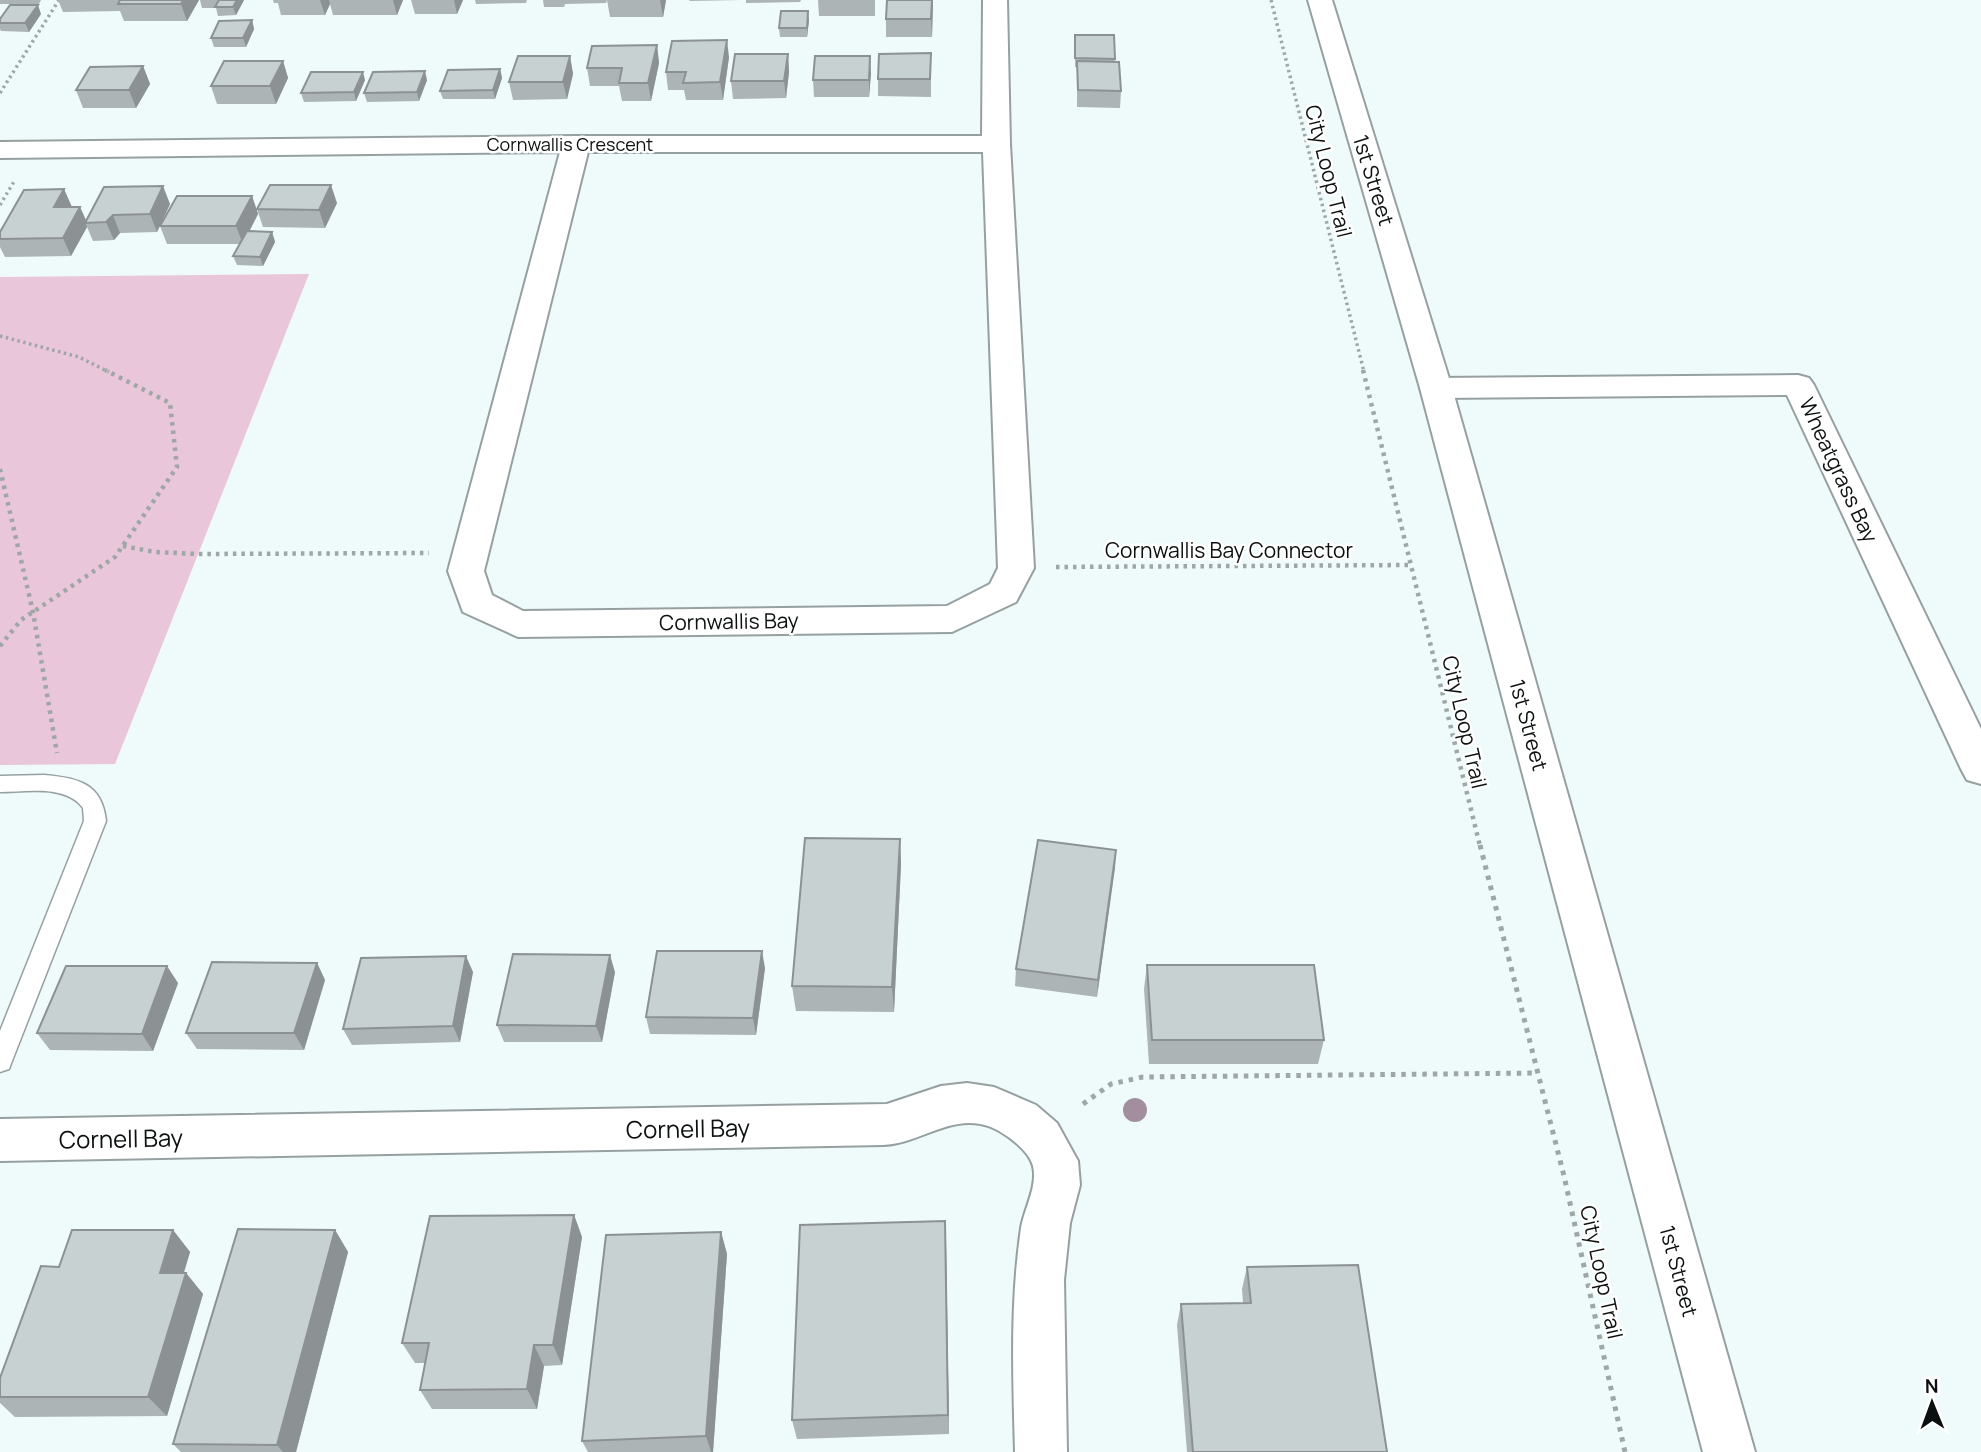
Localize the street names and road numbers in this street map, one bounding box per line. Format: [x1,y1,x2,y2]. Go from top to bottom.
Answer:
street label: City Loop Trail [1299,102,1359,240]
street label: 1st Street [1347,131,1401,229]
street label: Cornwallis Crescent [487,132,653,156]
street label: Wheatgrass Bay [1793,393,1885,547]
street label: Cornwallis Bay Connector [1105,536,1353,564]
street label: Cornwallis Bay [659,606,799,636]
street label: City Loop Trail [1436,653,1494,791]
street label: 1st Street [1503,676,1555,774]
street label: Cornell Bay [626,1110,751,1146]
street label: Cornell Bay [59,1120,184,1156]
street label: City Loop Trail [1574,1203,1630,1341]
street label: 1st Street [1653,1222,1705,1320]

